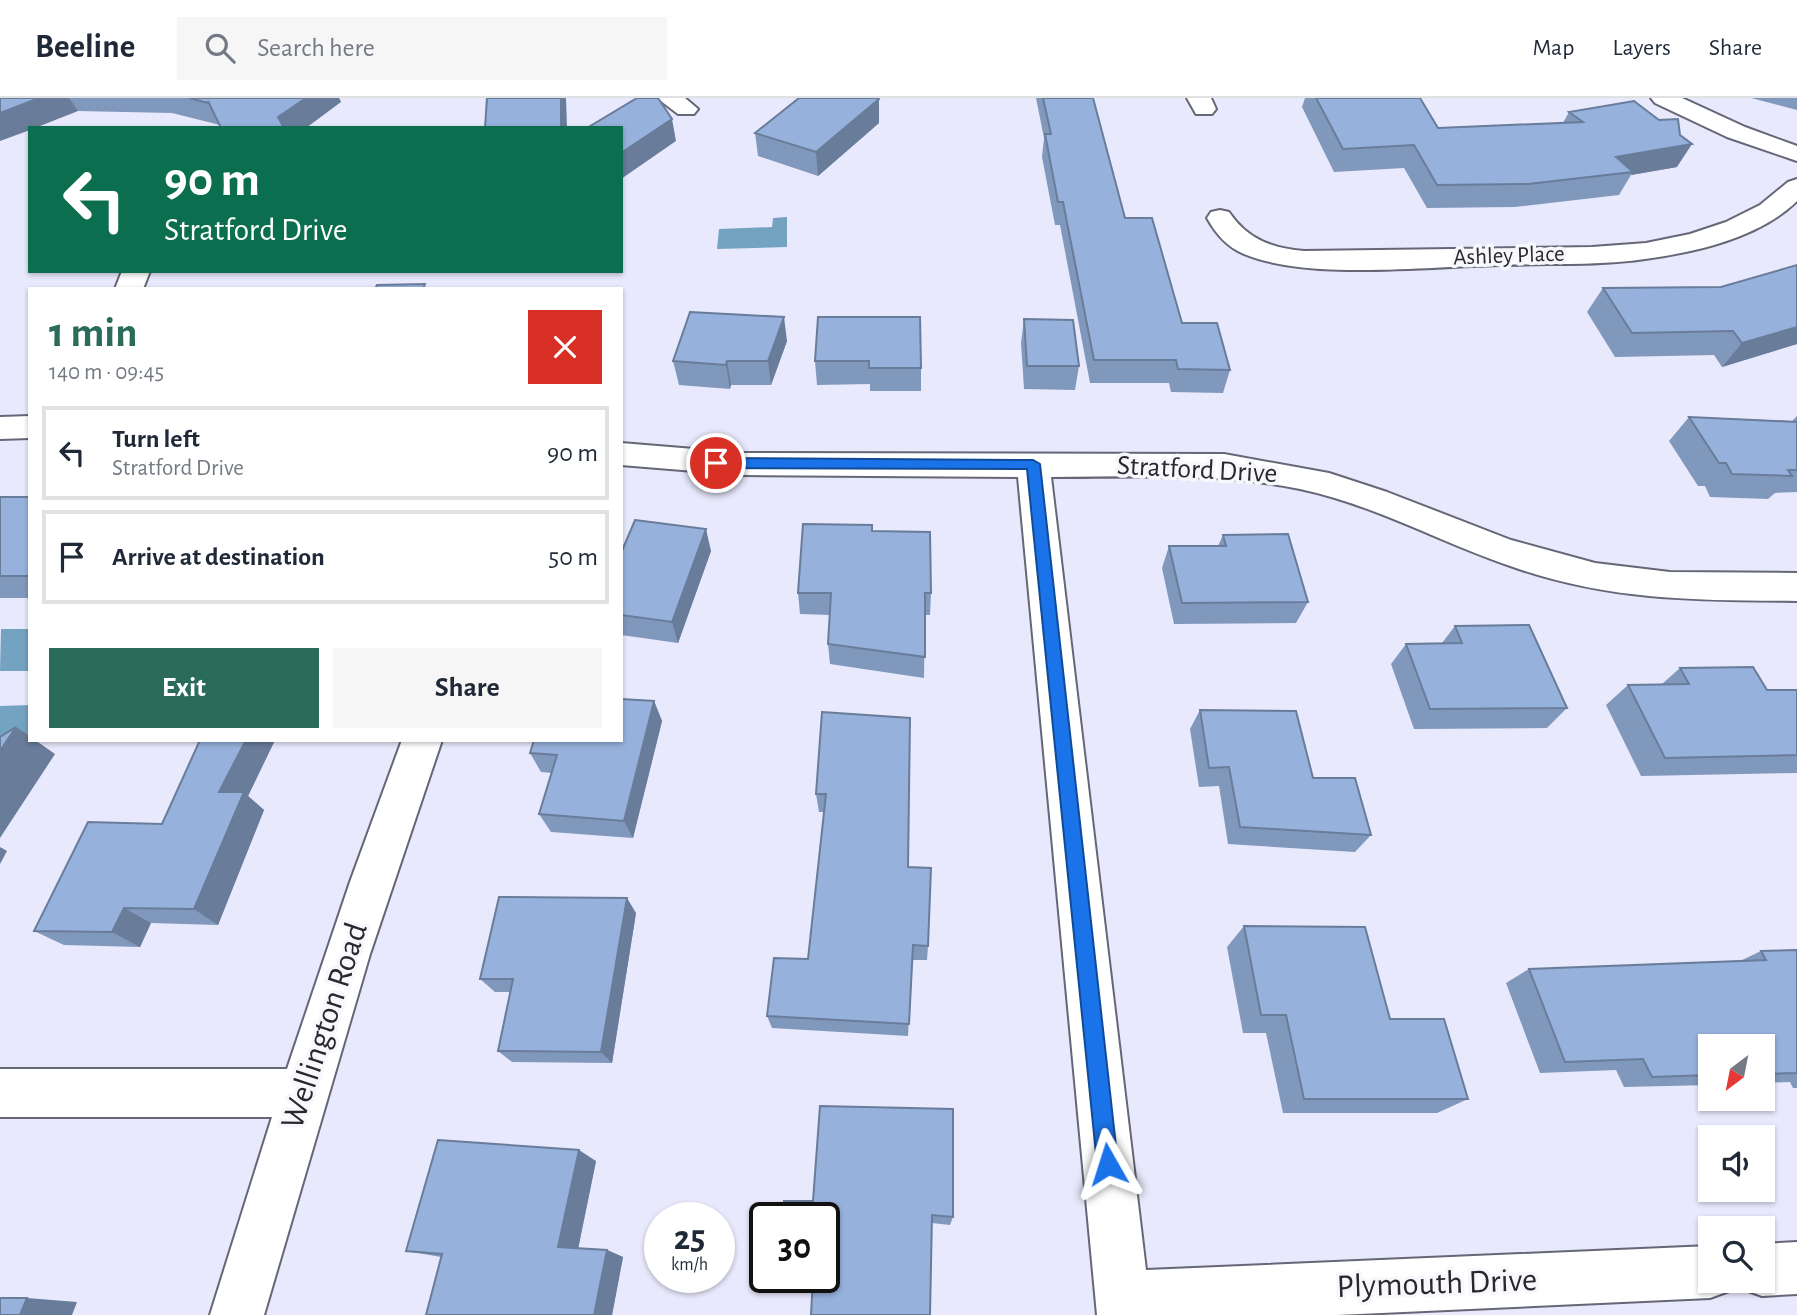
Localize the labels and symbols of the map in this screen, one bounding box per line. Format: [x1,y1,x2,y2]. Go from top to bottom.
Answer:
street label: Ashley Place [1453,243,1565,269]
pin [686,433,746,493]
street label: Stratford Drive [1116,452,1278,488]
street label: Wellington Road [276,919,374,1133]
north arrow [1698,1034,1774,1111]
position arrow [1071,1127,1145,1201]
speed limit sign: 30 [749,1202,840,1293]
street label: Plymouth Drive [1336,1264,1538,1304]

